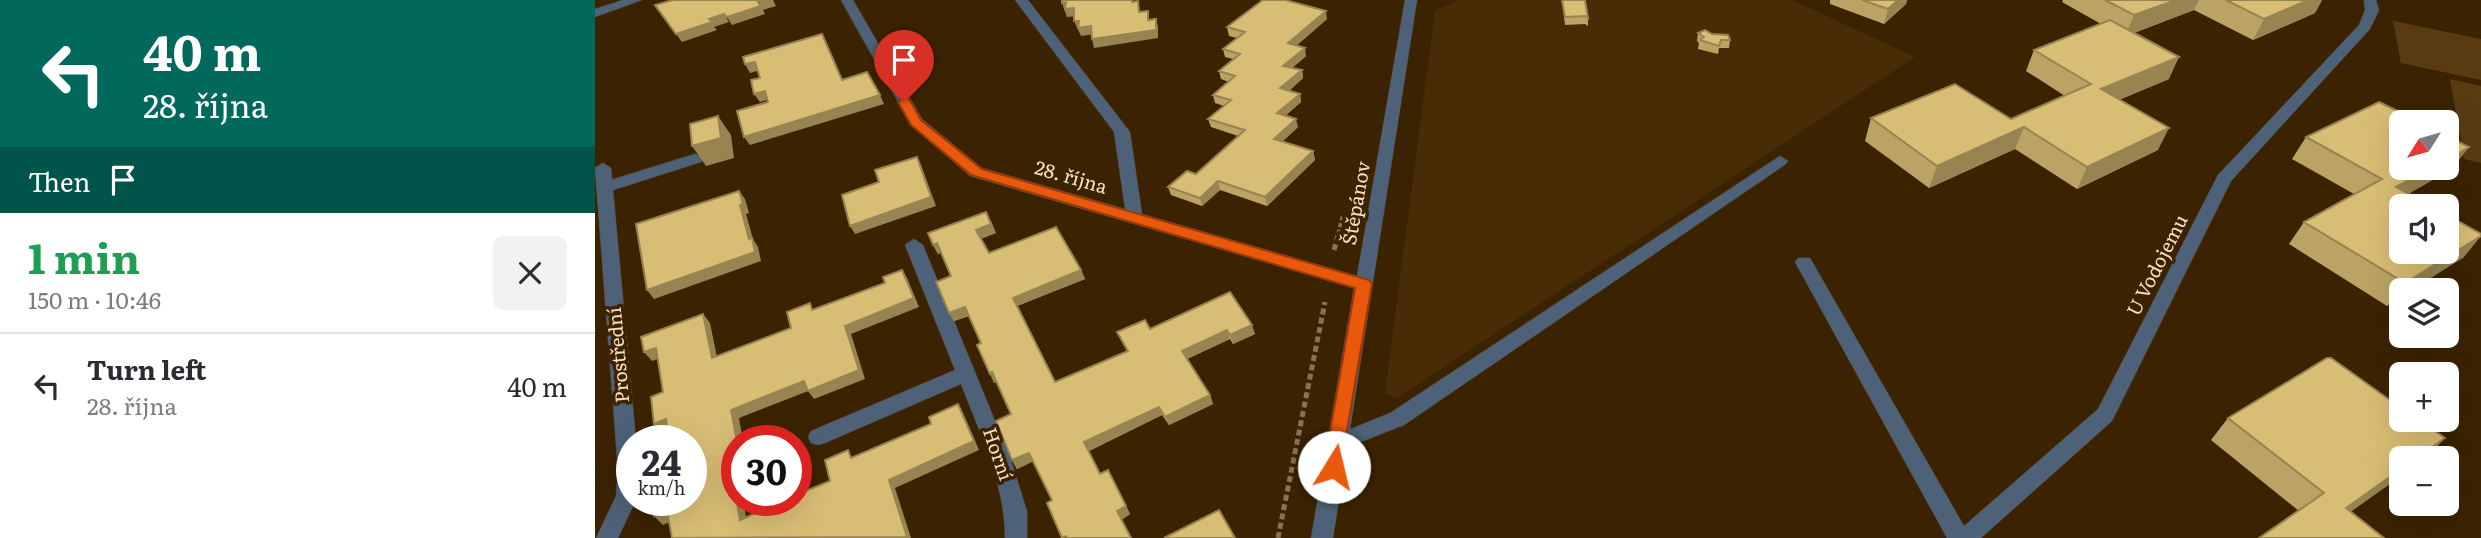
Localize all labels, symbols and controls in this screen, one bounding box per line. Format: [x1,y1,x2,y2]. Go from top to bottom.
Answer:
text: 40 m [143,13,261,86]
icon: left [28,28,119,119]
pin [874,30,934,102]
icon: arrive [885,41,923,79]
text: 28. října [143,80,268,128]
north arrow [2389,110,2459,180]
map controls [2389,110,2459,516]
street label: 28. října [1032,152,1112,200]
street label: Štěpánov [1334,158,1376,247]
text: Then [28,161,90,200]
icon: arrive [104,161,142,199]
button: sound [2389,194,2459,264]
street label: U Vodojemu [2119,209,2194,320]
text: 1 min [28,225,140,287]
button: close [493,236,567,310]
button: layers [2389,278,2459,348]
text: 150 m · 10:46 [28,282,161,316]
street label: Prostřední [599,306,635,404]
text: Turn left [87,349,206,388]
button: + [2389,362,2459,432]
text: 40 m [507,366,567,405]
icon: left [28,367,66,405]
text: 28. října [87,388,177,422]
street label: Horní [977,423,1021,484]
speed limit sign: 30 [721,425,812,516]
position arrow [1297,430,1371,504]
text: 24 [642,435,681,487]
button: − [2389,446,2459,516]
text: km/h [638,474,685,501]

